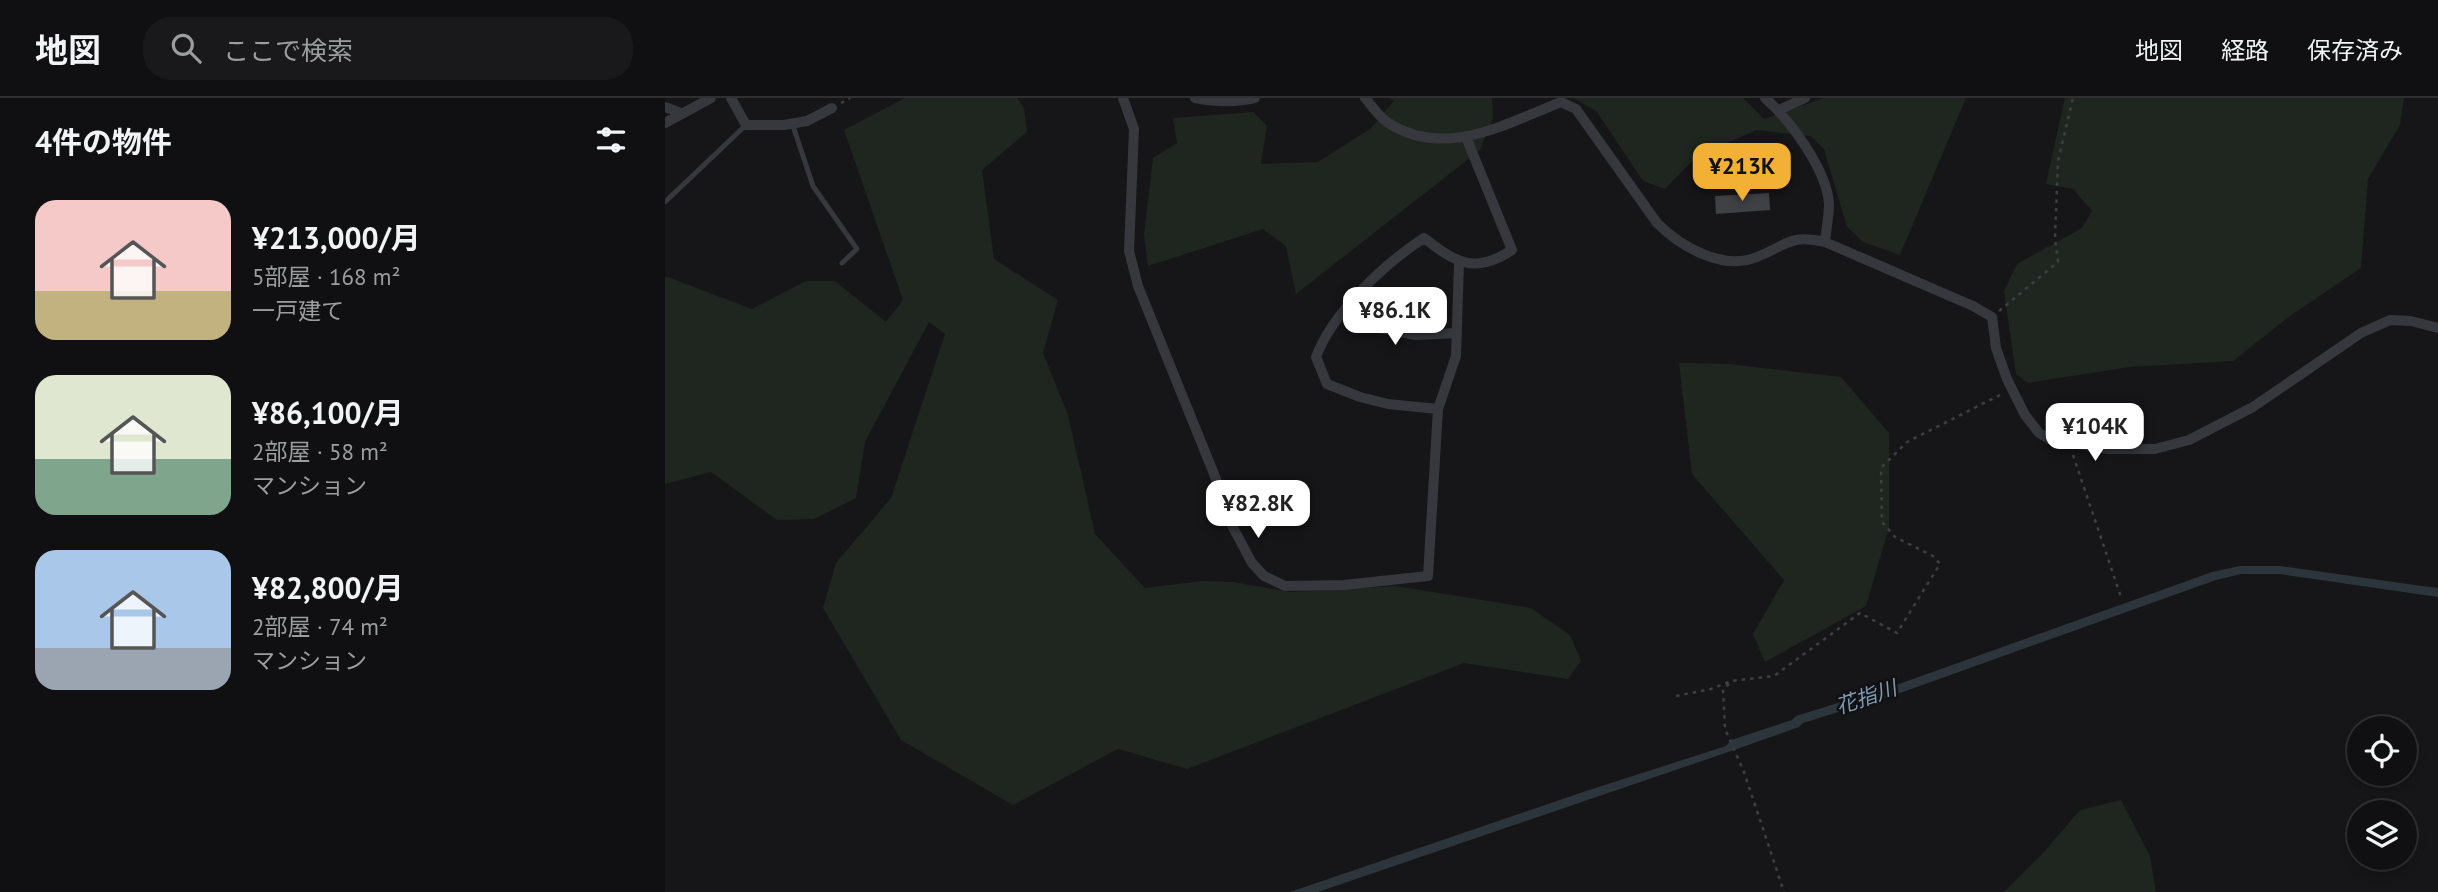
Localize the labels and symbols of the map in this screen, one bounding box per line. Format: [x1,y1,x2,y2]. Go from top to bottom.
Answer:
pin: ¥213K [1693,144,1791,203]
pin: ¥86.1K [1338,288,1452,347]
pin: ¥104K [2046,404,2144,463]
pin: ¥82.8K [1201,480,1315,540]
water label: 花指川 [1832,673,1902,720]

